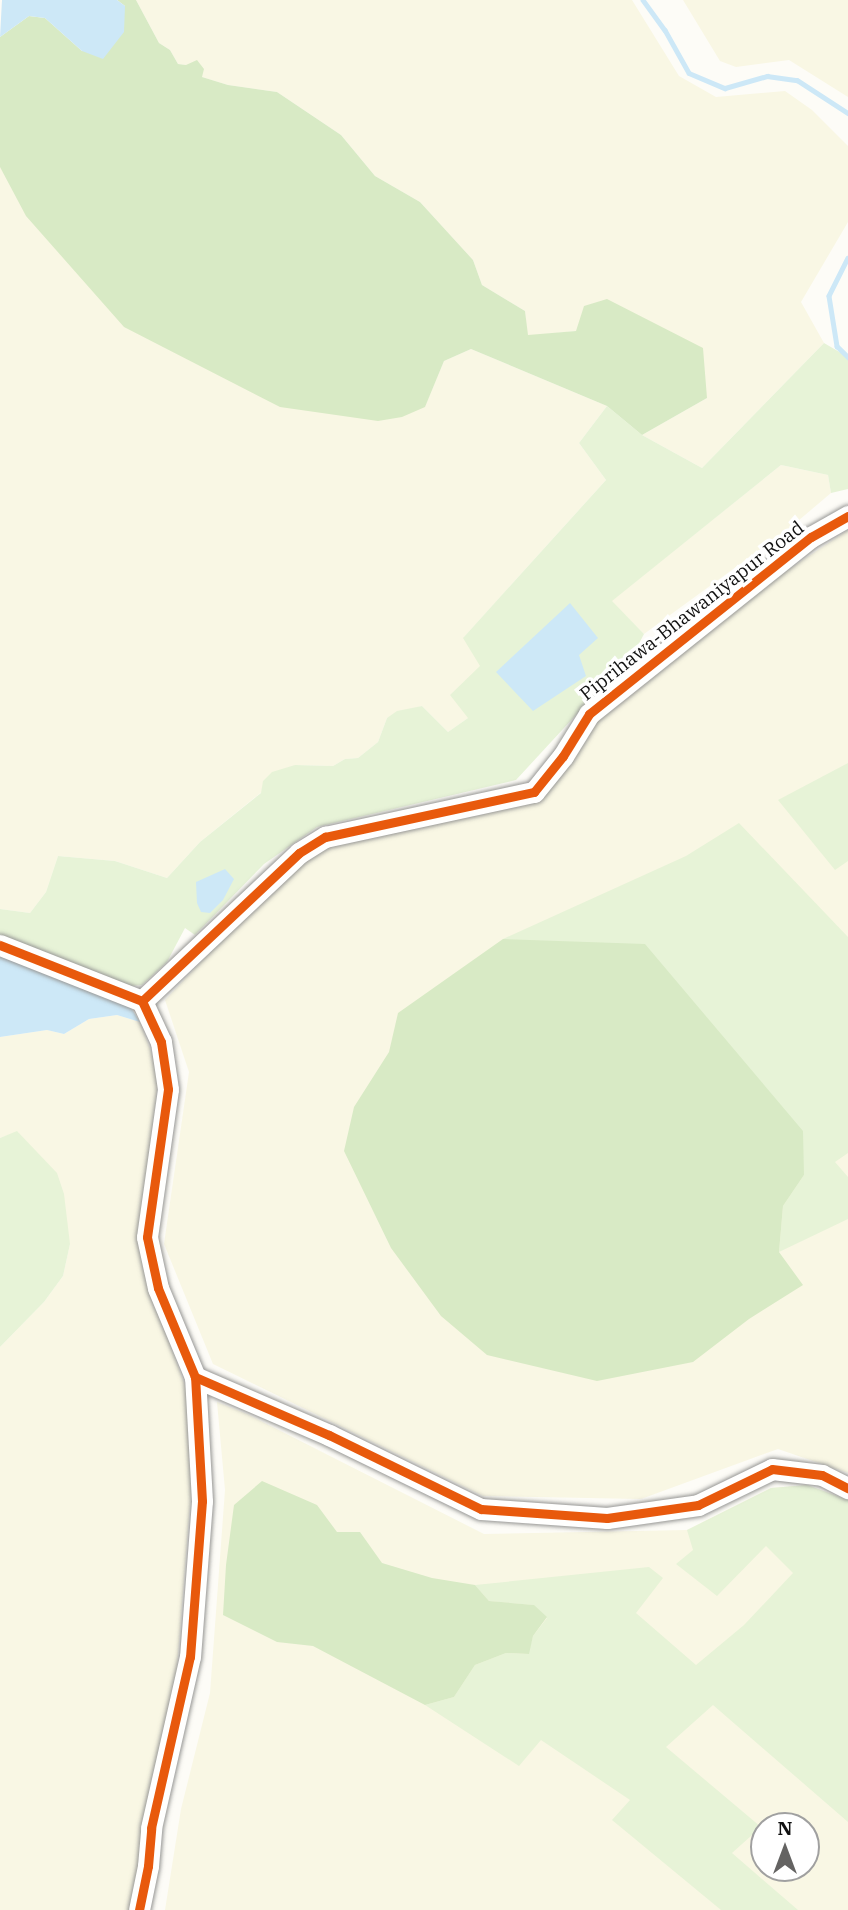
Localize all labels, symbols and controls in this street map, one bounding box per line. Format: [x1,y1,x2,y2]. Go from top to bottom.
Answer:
street label: Piprihawa-Bhawaniyapur Road [575,516,809,706]
north arrow [750,1812,820,1882]
text: N [777,1816,793,1840]

